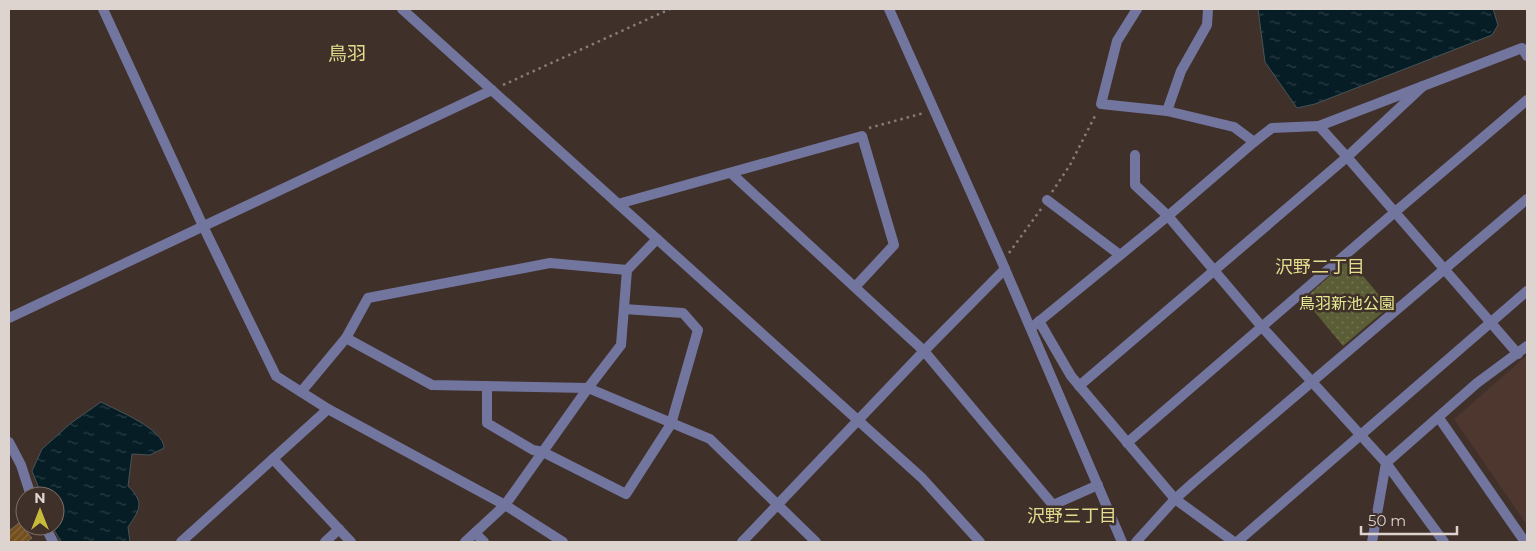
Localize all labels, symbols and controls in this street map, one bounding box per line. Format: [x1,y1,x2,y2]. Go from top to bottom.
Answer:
district label: 鳥羽 [328,42,366,65]
district label: 沢野二丁目 [1275,256,1365,278]
park label: 鳥羽新池公園 [1299,294,1395,313]
north arrow [15,486,65,536]
text: N [34,489,46,507]
scale bar [1361,504,1457,536]
district label: 沢野三丁目 [1027,505,1117,527]
text: 50 m [1368,511,1406,530]

